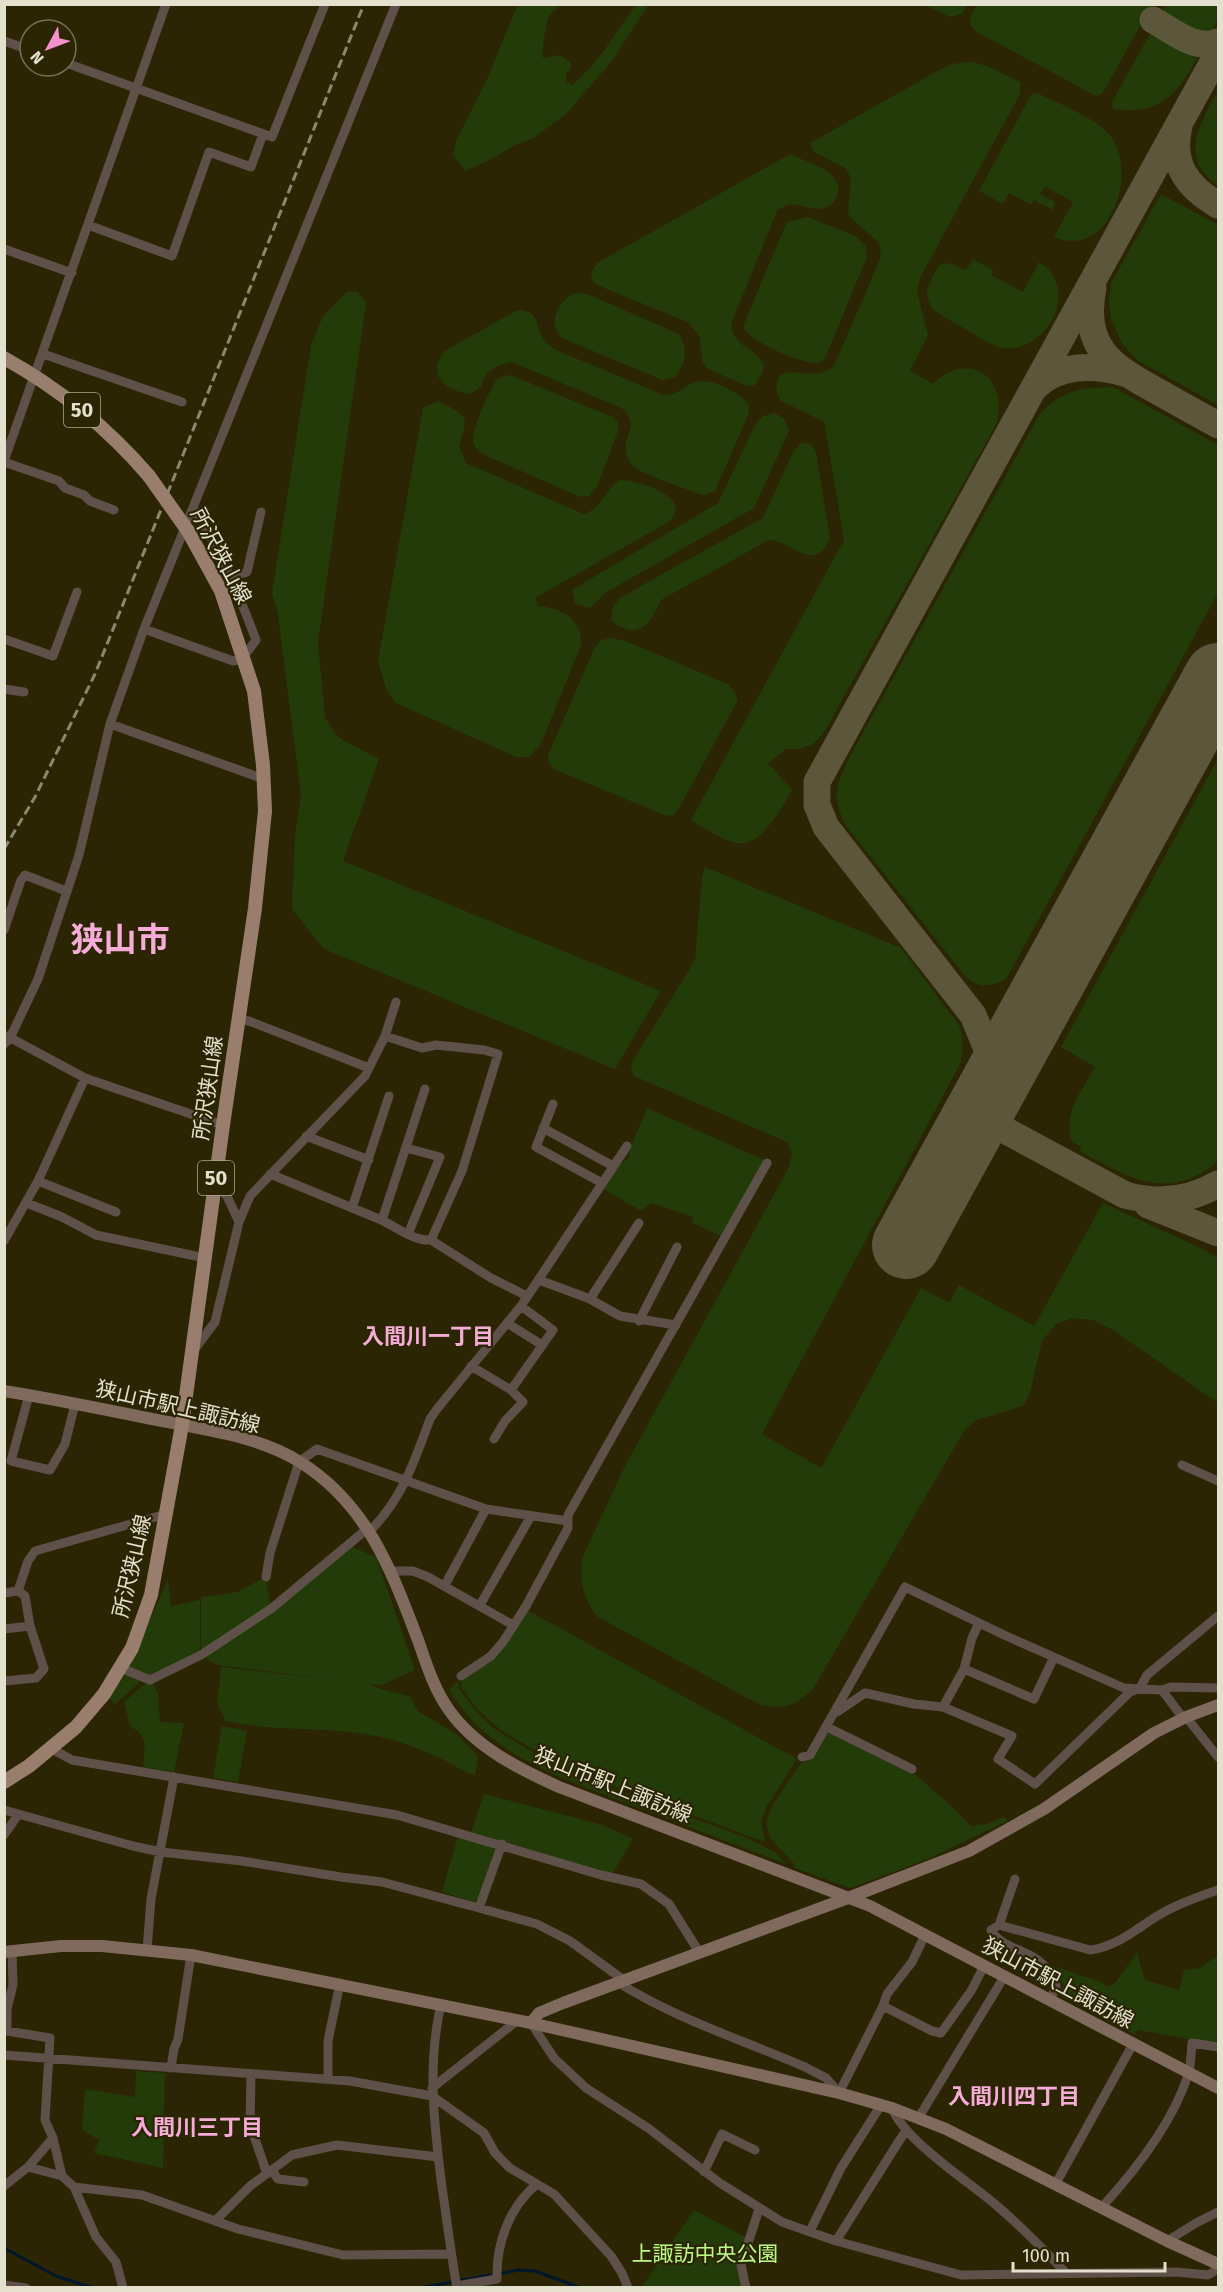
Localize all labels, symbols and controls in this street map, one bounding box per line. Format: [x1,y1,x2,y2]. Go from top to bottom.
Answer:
north arrow [18,18,78,78]
text: N [26,47,48,68]
road number: 50 [64,393,100,427]
street label: 所沢狭山線 [185,504,257,608]
district label: 狭山市 [71,920,170,960]
street label: 所沢狭山線 [188,1034,228,1142]
road number: 50 [198,1161,234,1195]
district label: 入間川一丁目 [362,1323,494,1350]
street label: 狭山市駅上諏訪線 [93,1375,263,1439]
street label: 所沢狭山線 [108,1512,156,1620]
street label: 狭山市駅上諏訪線 [530,1741,696,1829]
street label: 狭山市駅上諏訪線 [978,1932,1138,2034]
district label: 入間川四丁目 [948,2083,1080,2110]
district label: 入間川三丁目 [131,2114,263,2141]
scale bar [1013,2235,1164,2273]
park label: 上諏訪中央公園 [632,2241,779,2267]
text: 100 m [1022,2245,1070,2267]

